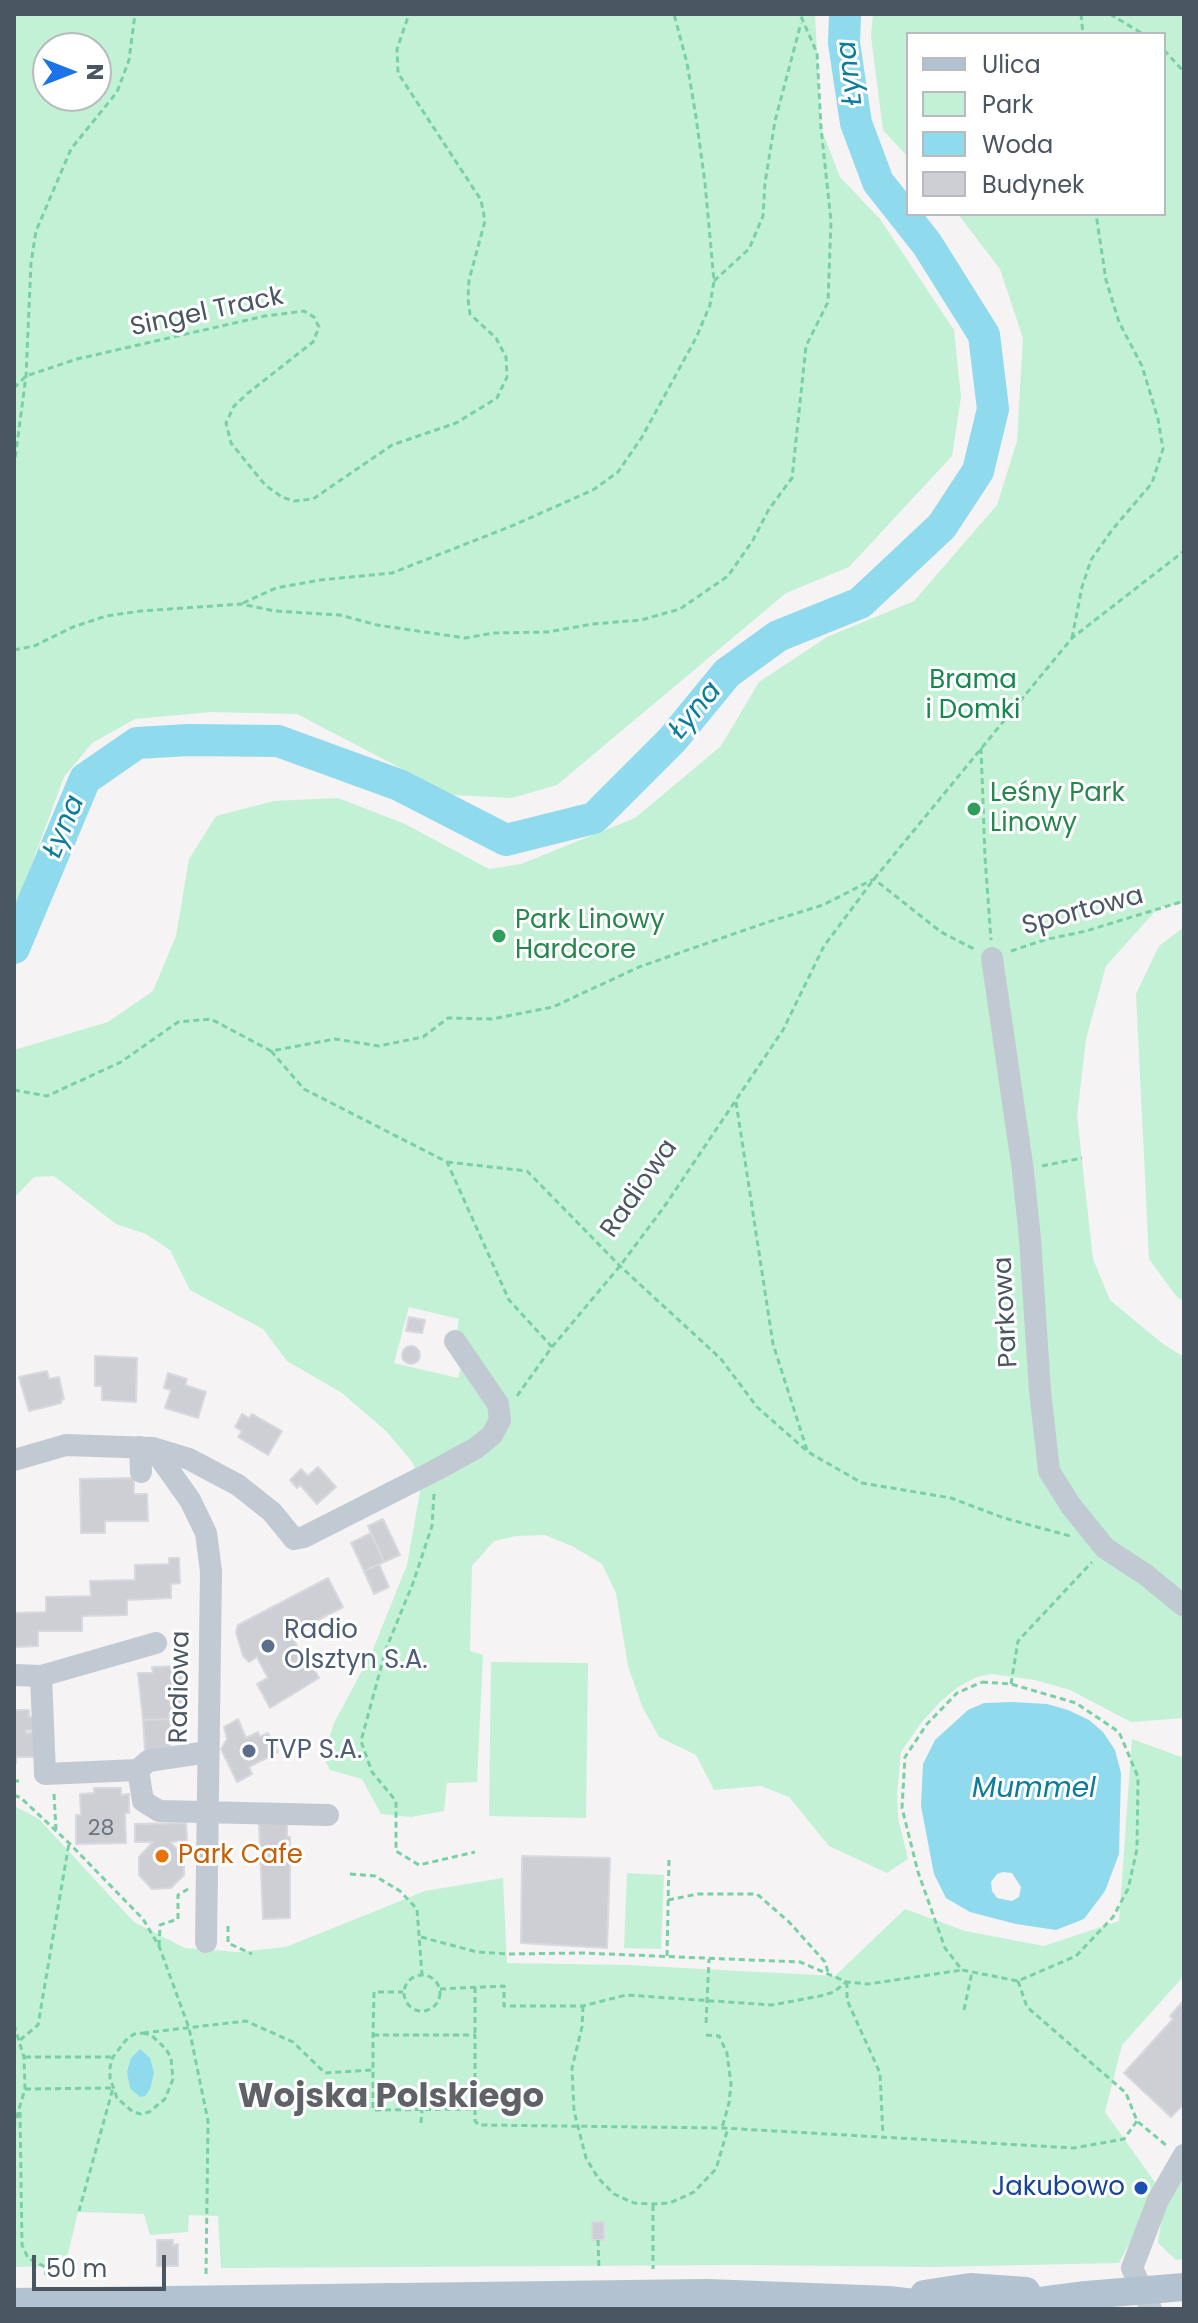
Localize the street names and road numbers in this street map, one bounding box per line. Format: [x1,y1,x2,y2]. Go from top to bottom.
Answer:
street label: Singel Track [128,282,286,344]
street label: Sportowa [1019,881,1147,943]
street label: Radiowa [595,1134,685,1244]
street label: Parkowa [989,1256,1025,1368]
street label: Radiowa [164,1630,198,1744]

